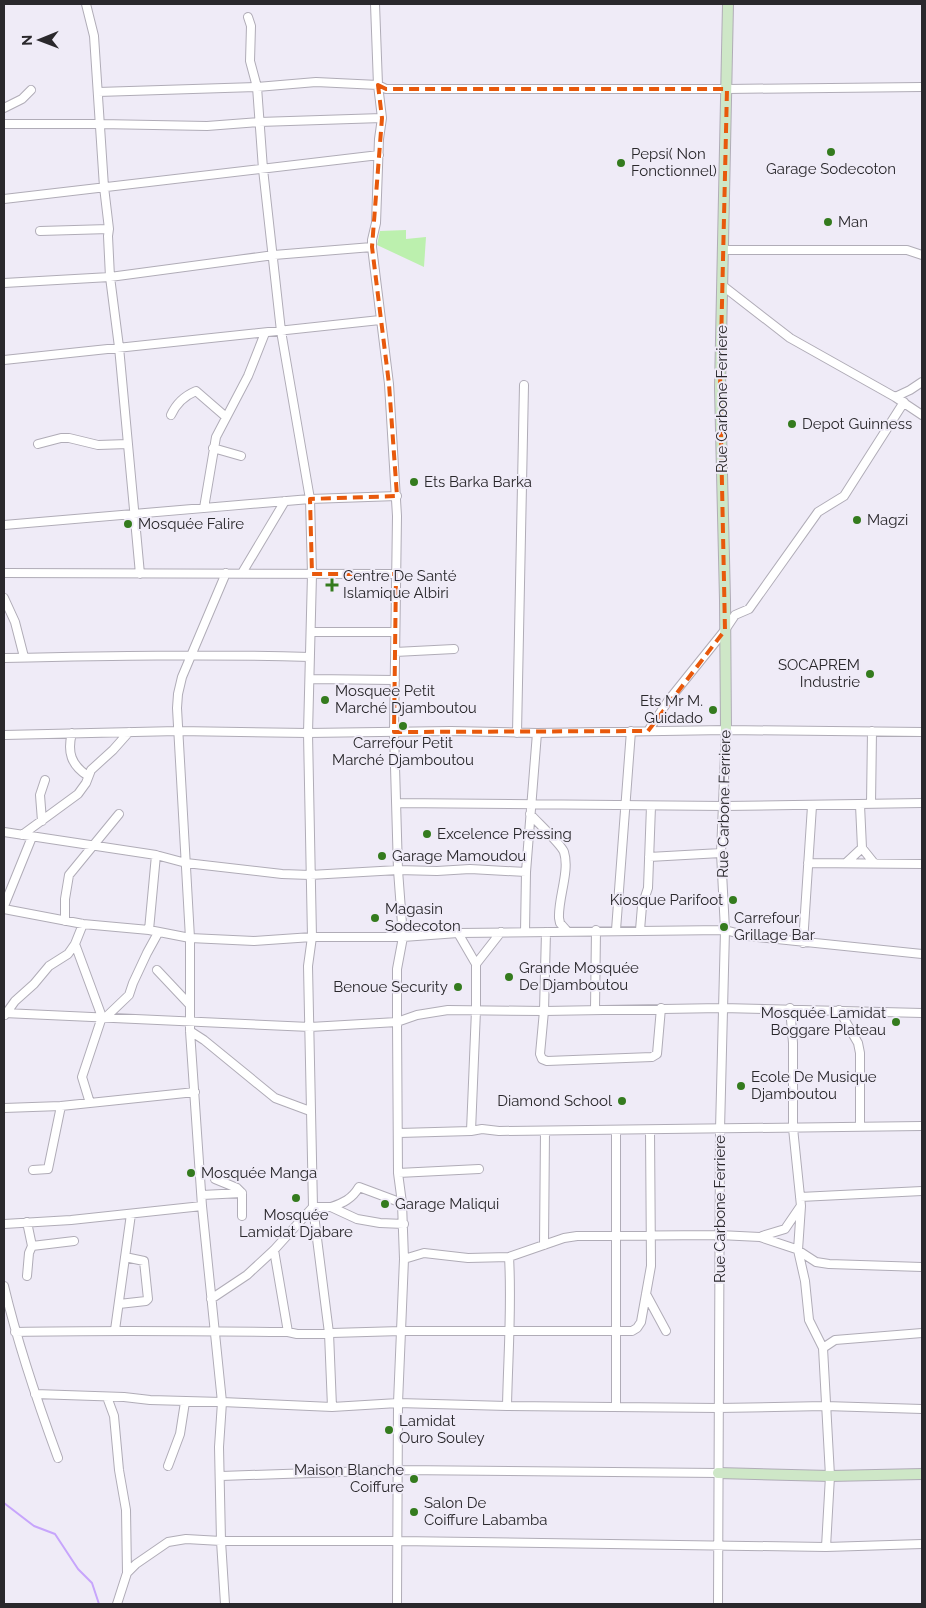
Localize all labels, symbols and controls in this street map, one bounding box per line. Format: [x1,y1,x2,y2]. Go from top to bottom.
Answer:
north arrow [15,15,65,65]
text: N [19,35,35,46]
place label: Pepsi( Non Fonctionnel) [631,145,717,180]
marker: Garage Sodecoton [825,146,837,158]
marker: Pepsi( Non Fonctionnel) [615,157,627,169]
place label: Garage Sodecoton [766,160,896,178]
place label: Man [838,213,868,231]
marker: Man [822,216,834,228]
street label: Rue Carbone Ferriere [713,325,731,473]
place label: Depot Guinness [802,415,912,433]
marker: Depot Guinness [786,418,798,430]
place label: Ets Barka Barka [424,473,532,491]
marker: Ets Barka Barka [408,476,420,488]
place label: Magzi [867,511,908,529]
marker: Magzi [851,514,863,526]
place label: Mosquée Falire [138,515,244,533]
marker: Mosquée Falire [122,518,134,530]
place label: Centre De Santé Islamique Albiri [343,567,457,602]
marker: Centre De Santé Islamique Albiri [325,578,339,592]
place label: SOCAPREM Industrie [778,656,860,691]
marker: SOCAPREM Industrie [864,668,876,680]
place label: Mosquee Petit Marché Djamboutou [335,682,477,717]
place label: Ets Mr M. Guidado [640,692,703,727]
marker: Mosquee Petit Marché Djamboutou [319,694,331,706]
marker: Ets Mr M. Guidado [707,704,719,716]
marker: Carrefour Petit Marché Djamboutou [397,720,409,732]
street label: Rue Carbone Ferriere [714,730,734,878]
place label: Carrefour Petit Marché Djamboutou [332,734,474,769]
place label: Excelence Pressing [437,825,572,843]
marker: Excelence Pressing [421,828,433,840]
place label: Garage Mamoudou [392,847,526,865]
marker: Garage Mamoudou [376,850,388,862]
place label: Kiosque Parifoot [610,891,723,909]
marker: Kiosque Parifoot [727,894,739,906]
place label: Magasin Sodecoton [385,900,461,935]
place label: Carrefour Grillage Bar [734,909,816,944]
marker: Magasin Sodecoton [369,912,381,924]
marker: Carrefour Grillage Bar [718,921,730,933]
place label: Grande Mosquée De Djamboutou [519,959,639,994]
marker: Grande Mosquée De Djamboutou [503,971,515,983]
place label: Benoue Security [333,978,448,996]
marker: Benoue Security [452,981,464,993]
place label: Mosquée Lamidat Boggare Plateau [761,1004,886,1039]
marker: Mosquée Lamidat Boggare Plateau [890,1016,902,1028]
place label: Ecole De Musique Djamboutou [751,1068,877,1103]
marker: Ecole De Musique Djamboutou [735,1080,747,1092]
place label: Diamond School [497,1092,613,1110]
marker: Diamond School [616,1095,628,1107]
street label: Rue Carbone Ferriere [711,1135,729,1283]
place label: Mosquée Manga [201,1164,317,1182]
marker: Mosquée Manga [185,1167,197,1179]
marker: Mosquée Lamidat Djabare [290,1192,302,1204]
place label: Garage Maliqui [395,1195,499,1213]
marker: Garage Maliqui [379,1198,391,1210]
place label: Mosquée Lamidat Djabare [239,1206,353,1241]
place label: Lamidat Ouro Souley [399,1412,485,1447]
marker: Lamidat Ouro Souley [383,1424,395,1436]
place label: Maison Blanche Coiffure [294,1461,404,1496]
marker: Maison Blanche Coiffure [408,1473,420,1485]
place label: Salon De Coiffure Labamba [424,1494,547,1529]
marker: Salon De Coiffure Labamba [408,1506,420,1518]

